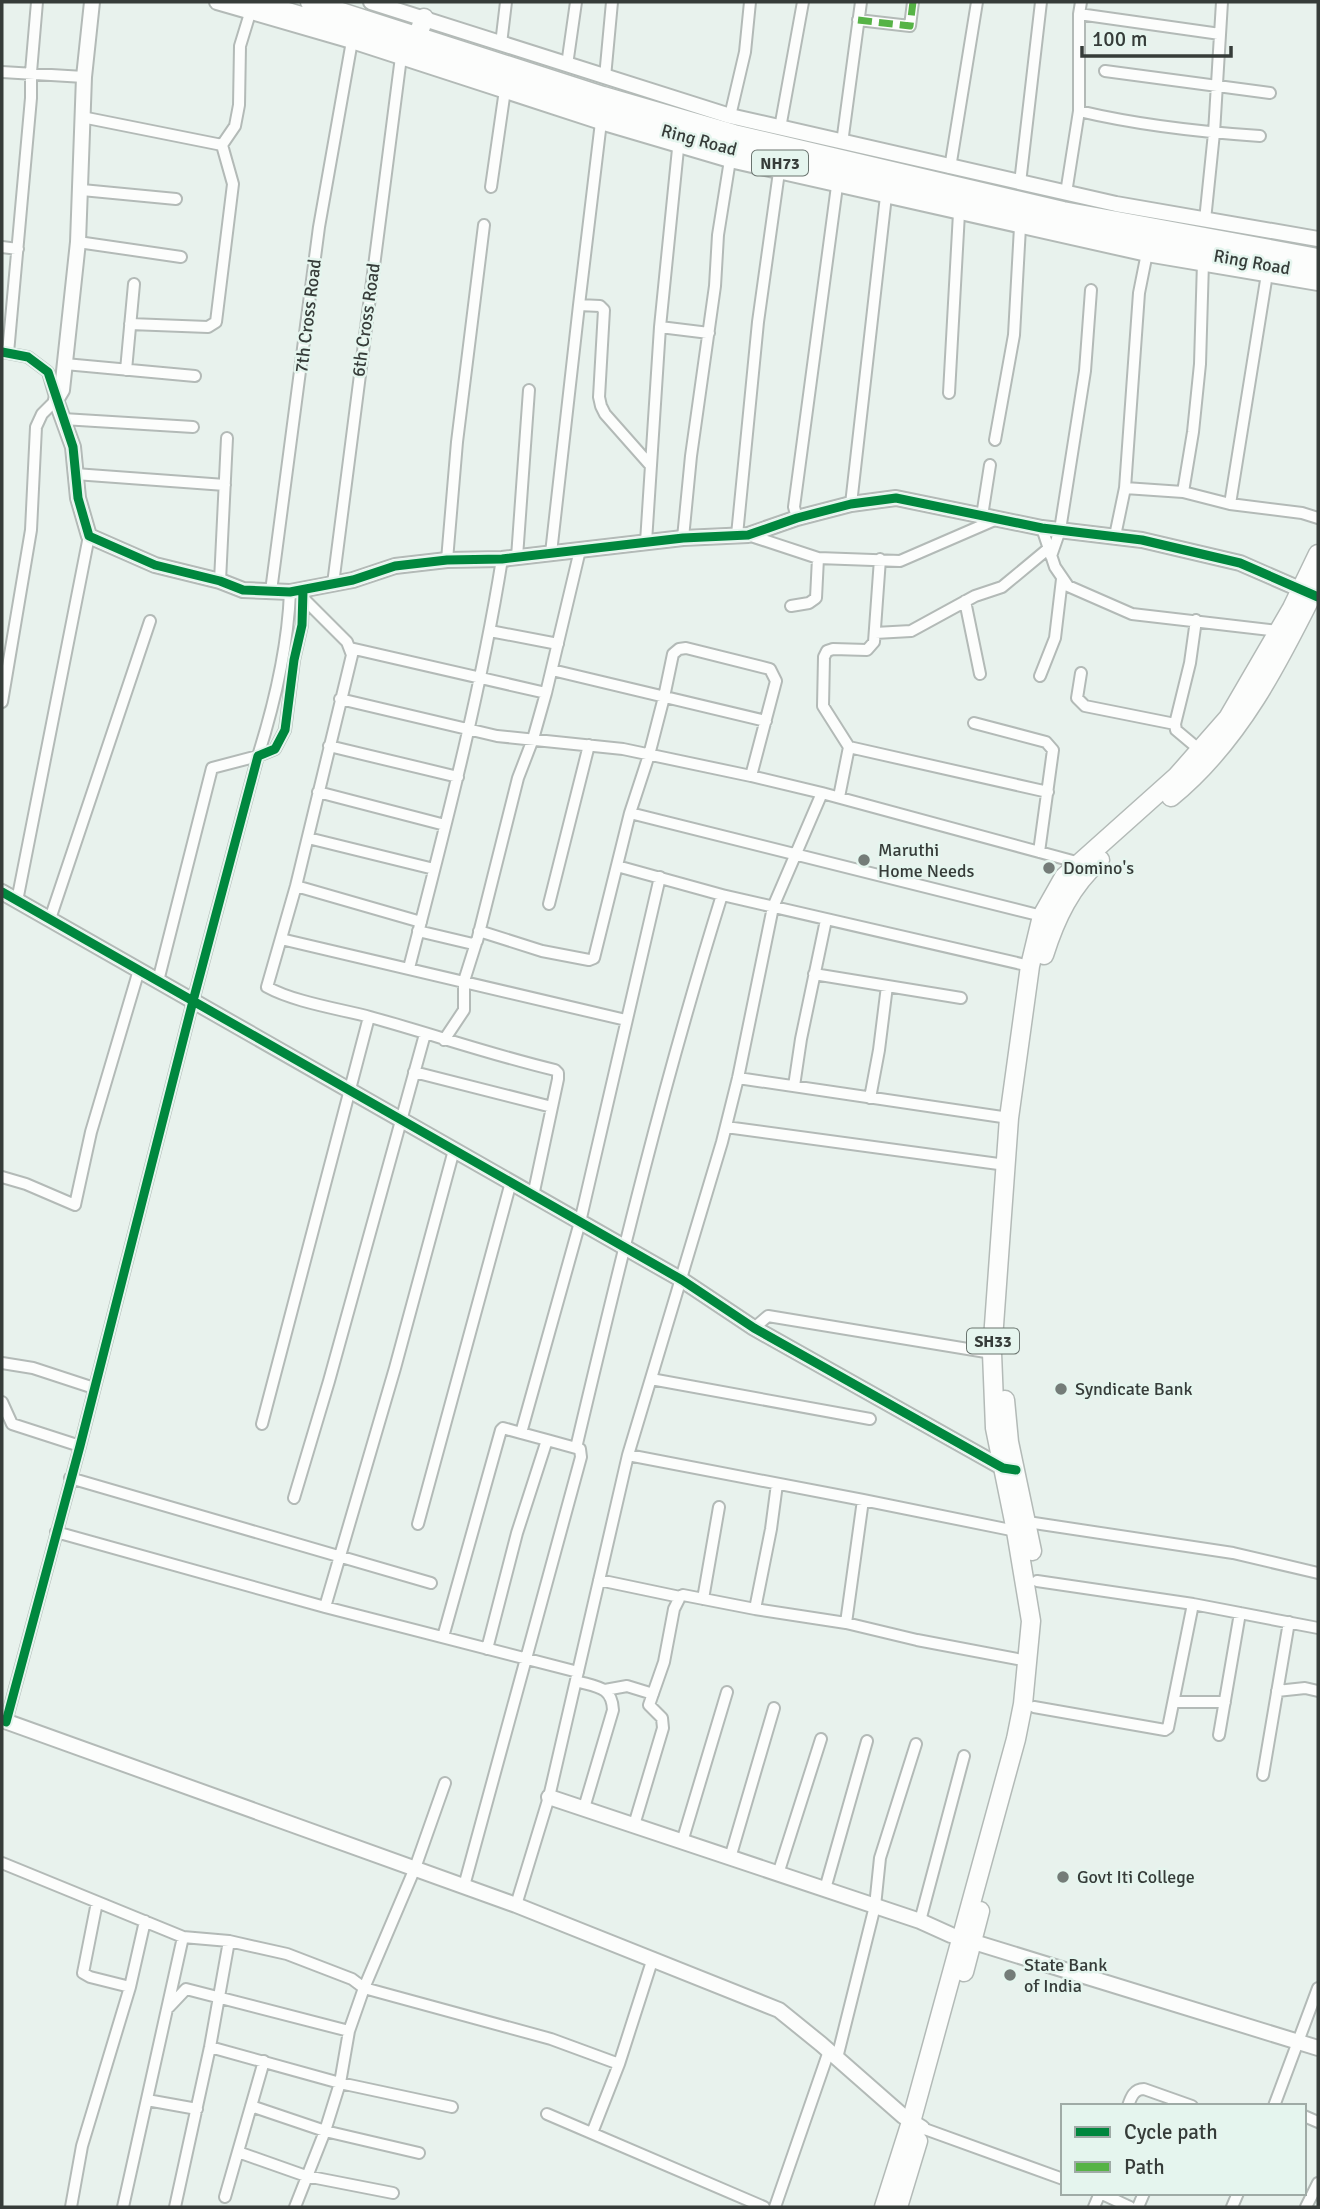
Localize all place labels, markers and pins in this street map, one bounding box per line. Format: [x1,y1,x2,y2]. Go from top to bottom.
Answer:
place label: Maruthi Home Needs [878,839,975,882]
marker: Maruthi Home Needs [856,852,872,868]
place label: Domino's [1063,857,1134,879]
marker: Domino's [1041,860,1057,876]
place label: Syndicate Bank [1075,1378,1193,1400]
marker: Syndicate Bank [1053,1381,1069,1397]
place label: Govt Iti College [1077,1866,1195,1888]
marker: Govt Iti College [1055,1869,1071,1885]
place label: State Bank of India [1024,1954,1107,1997]
marker: State Bank of India [1002,1967,1018,1983]

